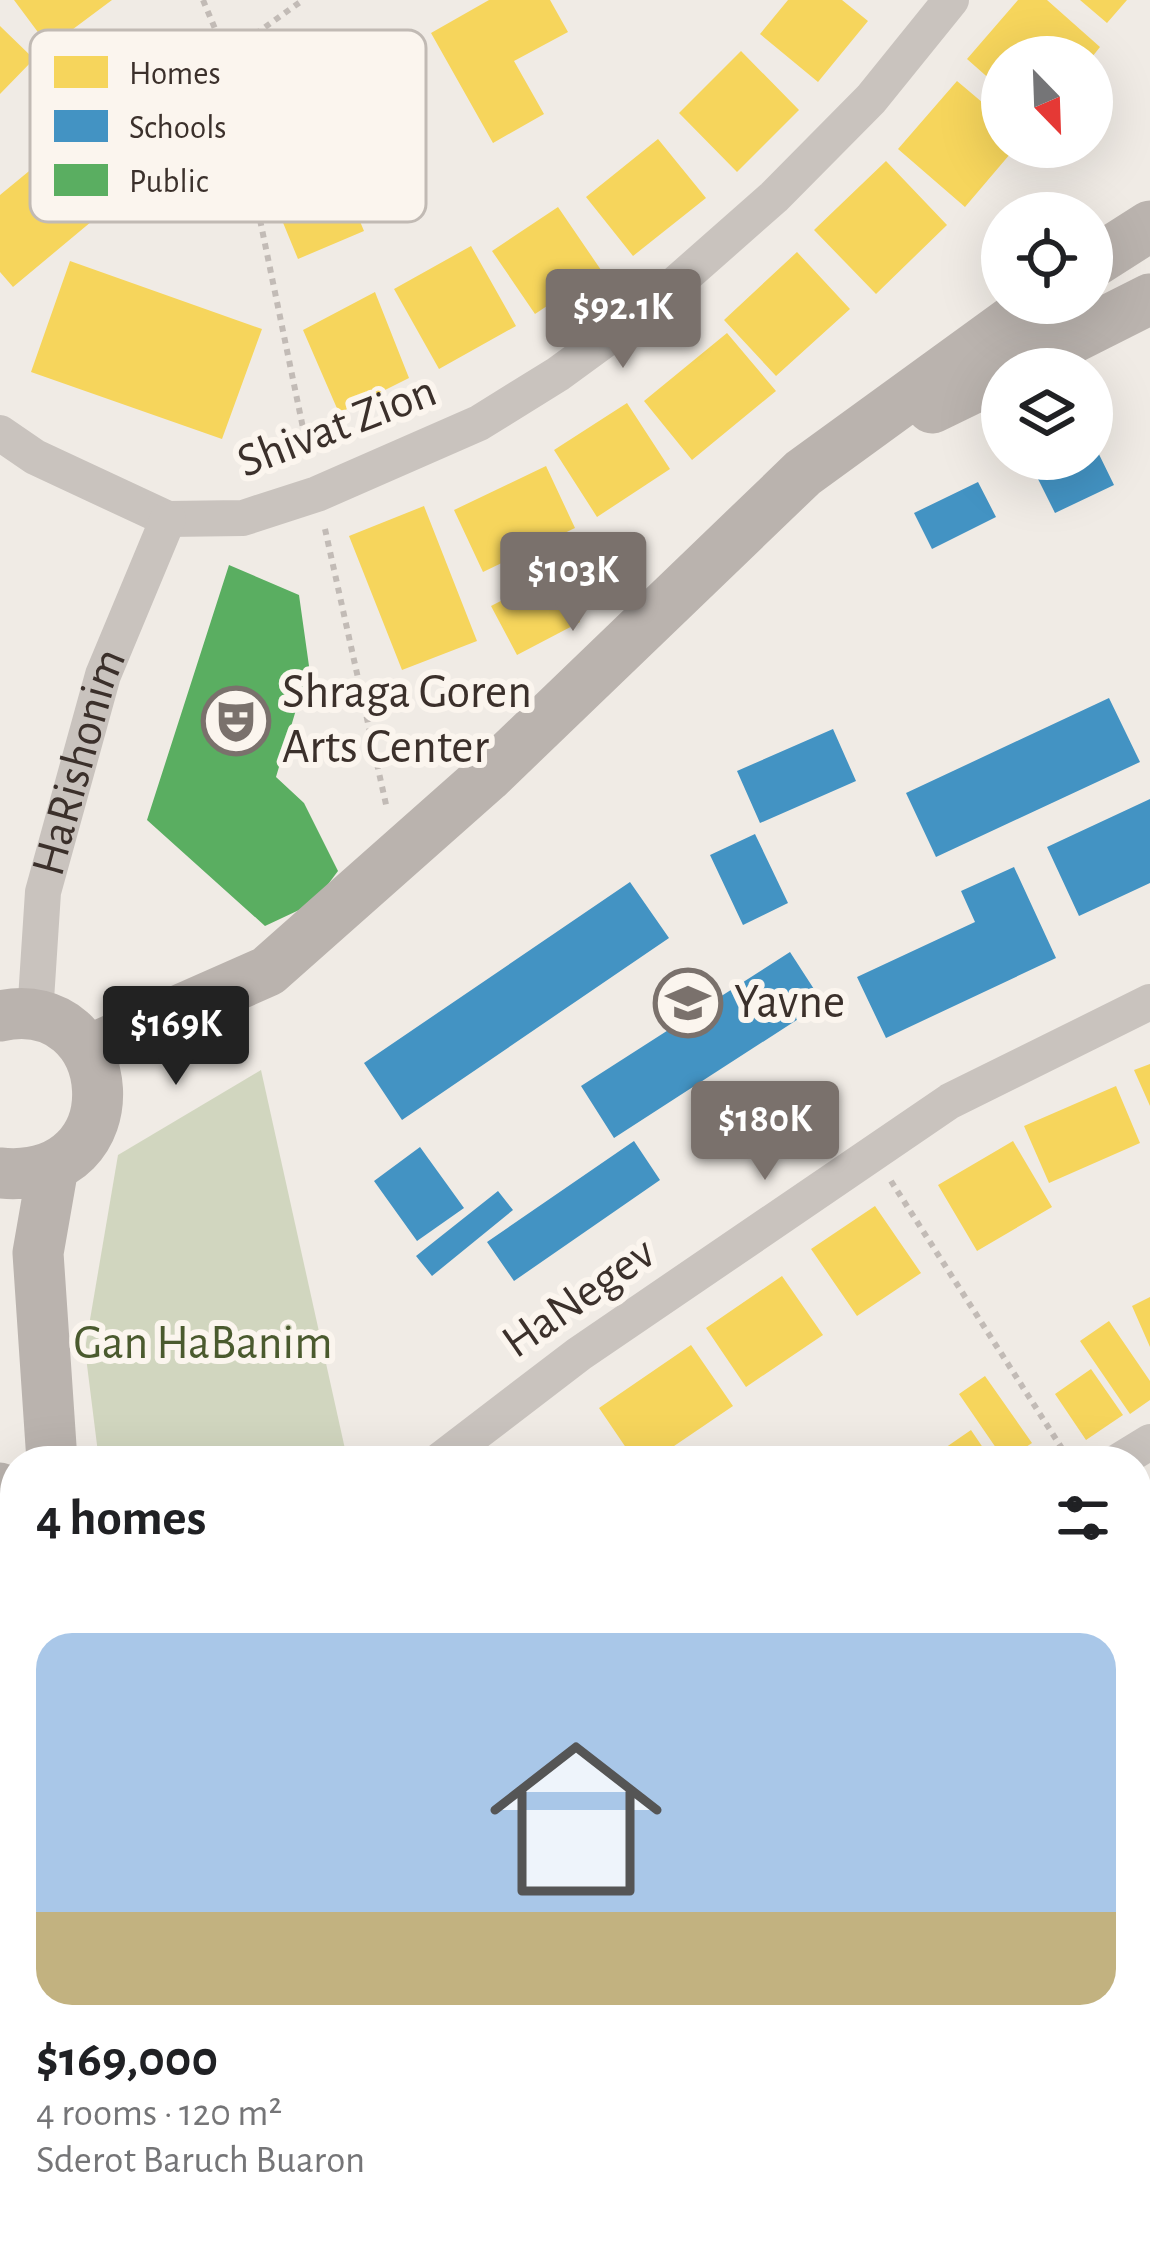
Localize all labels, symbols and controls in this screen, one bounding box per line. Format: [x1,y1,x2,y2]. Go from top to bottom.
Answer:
legend [30,30,426,222]
north arrow [981,36,1113,168]
map controls [981,36,1113,480]
text: Homes [129,58,221,91]
text: Schools [129,112,227,145]
text: Public [129,166,209,199]
button: locate [981,192,1113,324]
pin: $92.1K [525,269,721,371]
text: $92.1K [573,288,673,327]
button: layers [981,348,1113,480]
street label: Shivat Zion [231,367,443,487]
pin: $103K [489,532,657,634]
text: $103K [527,551,619,590]
street label: HaRishonim [25,642,135,881]
place label: Shraga Goren Arts Center [282,669,532,772]
theatre icon: Shraga Goren Arts Center [201,686,271,756]
school or university icon: Yavne [653,968,723,1038]
place label: Yavne [734,979,845,1027]
pin: $169K [92,986,260,1088]
text: $169K [130,1005,222,1044]
pin: $180K [681,1081,849,1183]
text: $180K [718,1100,812,1139]
street label: HaNegev [494,1229,664,1367]
park label: Gan HaBanim [73,1320,333,1368]
icon: filters [1050,1485,1116,1551]
text: 4 homes [36,1493,206,1544]
icon: home [468,1711,684,1927]
text: $169,000 [36,2034,218,2085]
text: 4 rooms · 120 m² [36,2094,282,2133]
text: Sderot Baruch Buaron [36,2141,365,2180]

